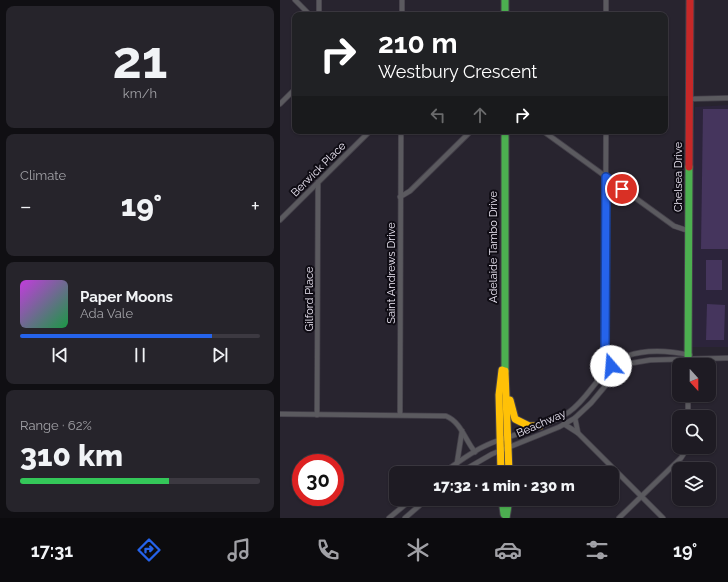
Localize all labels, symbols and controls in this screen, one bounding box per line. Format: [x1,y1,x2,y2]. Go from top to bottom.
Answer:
text: 210 m [378,27,458,60]
icon: right [312,28,364,80]
text: 21 [112,29,168,90]
text: Westbury Crescent [378,61,537,82]
text: km/h [123,86,157,101]
icon: left [427,104,449,126]
icon: ahead [469,104,491,126]
icon: right [511,104,533,126]
street label: Berwick Place [288,139,349,199]
street label: Chelsea Drive [672,141,685,212]
text: Climate [20,168,66,183]
pin [605,172,639,206]
icon: arrive [611,178,633,200]
text: 19° [121,188,162,223]
street label: Adelaide Tambo Drive [487,191,500,303]
text: − [20,193,32,219]
text: + [251,193,260,219]
street label: Saint Andrews Drive [385,222,398,324]
street label: Gilford Place [303,266,316,331]
text: Paper Moons [80,288,173,306]
text: Ada Vale [80,306,133,321]
icon: previous [49,344,71,366]
icon: pause [129,344,151,366]
icon: next [209,344,231,366]
position arrow [590,345,632,387]
north arrow [672,358,716,402]
map controls [672,358,716,506]
street label: Beachway [514,407,568,440]
button: search [672,410,716,454]
text: Range · 62% [20,418,92,433]
text: 310 km [20,438,123,473]
speed limit sign: 30 [292,454,344,506]
button: layers [672,462,716,506]
text: 17:32 · 1 min · 230 m [433,477,575,495]
icon: directions [135,536,163,564]
icon: music [225,536,253,564]
icon: phone [314,536,342,564]
icon: climate [404,536,432,564]
icon: car [494,536,522,564]
icon: filters [583,536,611,564]
text: 17:31 [31,540,73,561]
text: 19° [673,540,697,561]

